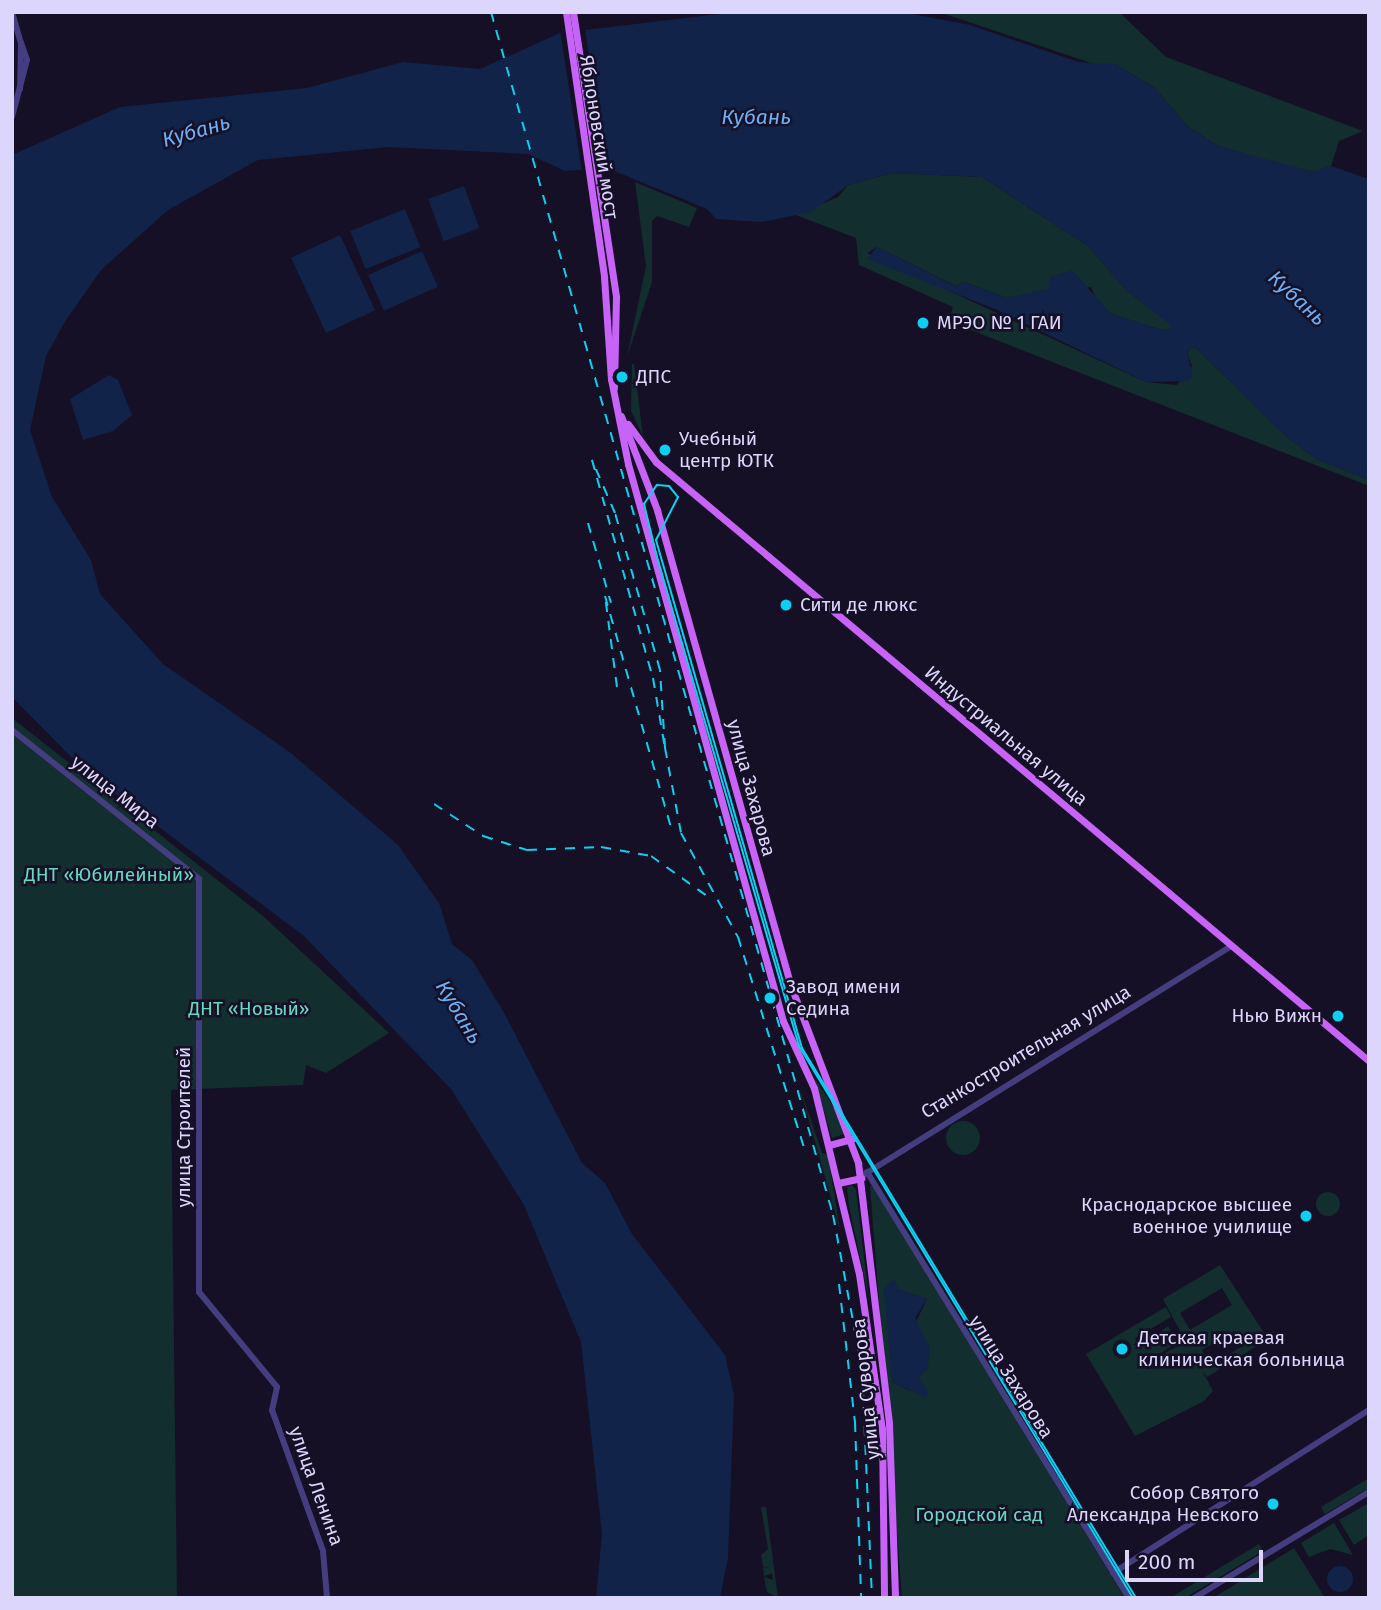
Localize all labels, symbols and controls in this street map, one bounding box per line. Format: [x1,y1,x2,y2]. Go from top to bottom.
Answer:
street label: Яблоновский мост [575,53,623,221]
water label: Кубань [721,104,791,130]
water label: Кубань [159,109,233,153]
water label: Кубань [1263,265,1331,331]
place label: МРЭО № 1 ГАИ [937,312,1062,334]
marker: МРЭО № 1 ГАИ [915,315,931,331]
place label: ДПС [636,366,671,388]
marker: ДПС [614,369,630,385]
place label: Учебный центр ЮТК [679,428,774,472]
marker: Учебный центр ЮТК [657,442,673,458]
place label: Сити де люкс [800,594,917,616]
marker: Сити де люкс [778,597,794,613]
street label: Индустриальная улица [920,661,1092,811]
street label: улица Захарова [722,717,780,859]
street label: улица Мира [66,751,164,833]
park label: ДНТ «Юбилейный» [24,864,194,886]
water label: Кубань [430,976,488,1048]
place label: Завод имени Седина [786,976,901,1020]
street label: Станкостроительная улица [917,980,1135,1124]
marker: Завод имени Седина [760,988,780,1008]
park label: ДНТ «Новый» [188,998,310,1020]
place label: Нью Вижн [1231,1005,1322,1027]
marker: Нью Вижн [1328,1006,1348,1026]
street label: улица Строителей [173,1047,195,1207]
place label: Краснодарское высшее военное училище [1081,1194,1292,1238]
marker: Краснодарское высшее военное училище [1298,1208,1314,1224]
street label: улица Захарова [964,1311,1058,1443]
street label: улица Суворова [847,1317,885,1461]
place label: Детская краевая клиническая больница [1138,1327,1345,1371]
marker: Детская краевая клиническая больница [1112,1339,1132,1359]
street label: улица Ленина [284,1423,348,1549]
place label: Собор Святого Александра Невского [1067,1482,1259,1526]
marker: Собор Святого Александра Невского [1265,1496,1281,1512]
park label: Городской сад [915,1504,1043,1526]
scale bar [1129,1536,1267,1580]
text: 200 m [1138,1549,1195,1575]

